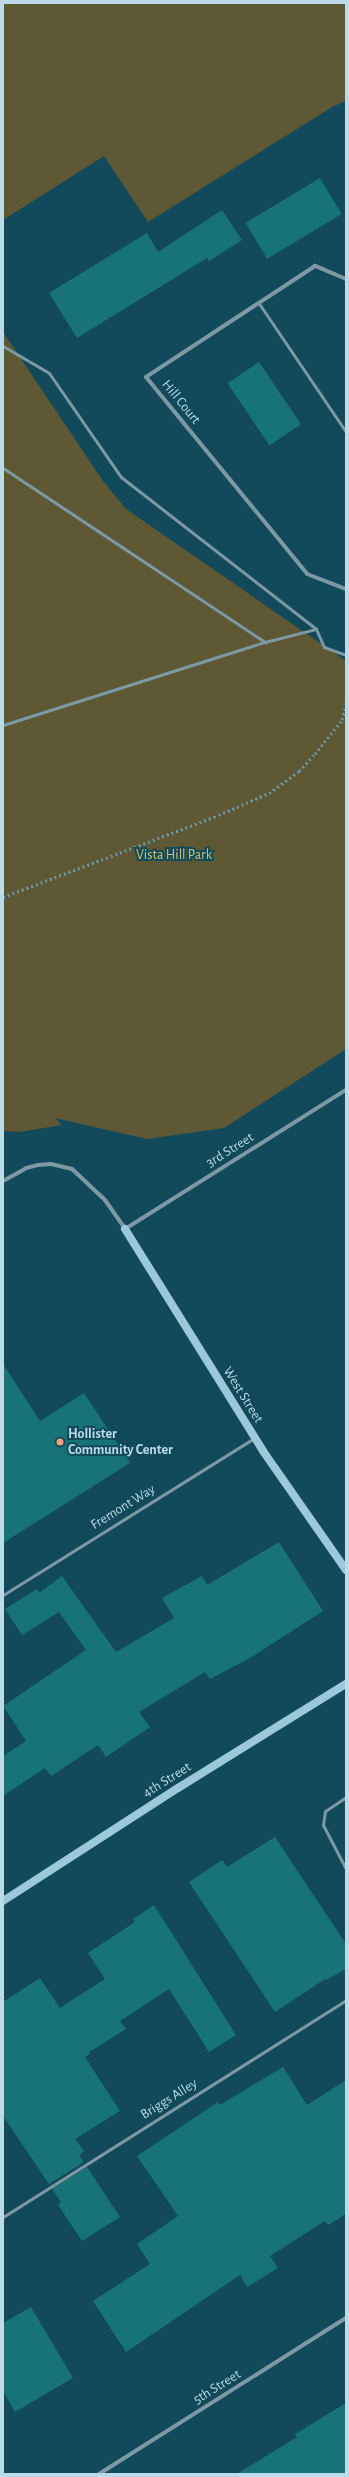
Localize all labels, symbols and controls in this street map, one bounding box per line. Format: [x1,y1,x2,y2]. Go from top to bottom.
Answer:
street label: Hill Court [158,376,204,428]
park label: Vista Hill Park [136,847,212,863]
street label: 3rd Street [203,1129,257,1171]
street label: West Street [219,1364,267,1426]
place label: Hollister Community Center [68,1426,173,1458]
marker: Hollister Community Center [55,1437,65,1447]
street label: Fremont Way [88,1481,158,1533]
street label: 4th Street [140,1759,194,1801]
street label: Briggs Alley [137,2075,201,2123]
street label: 5th Street [190,2366,244,2408]

